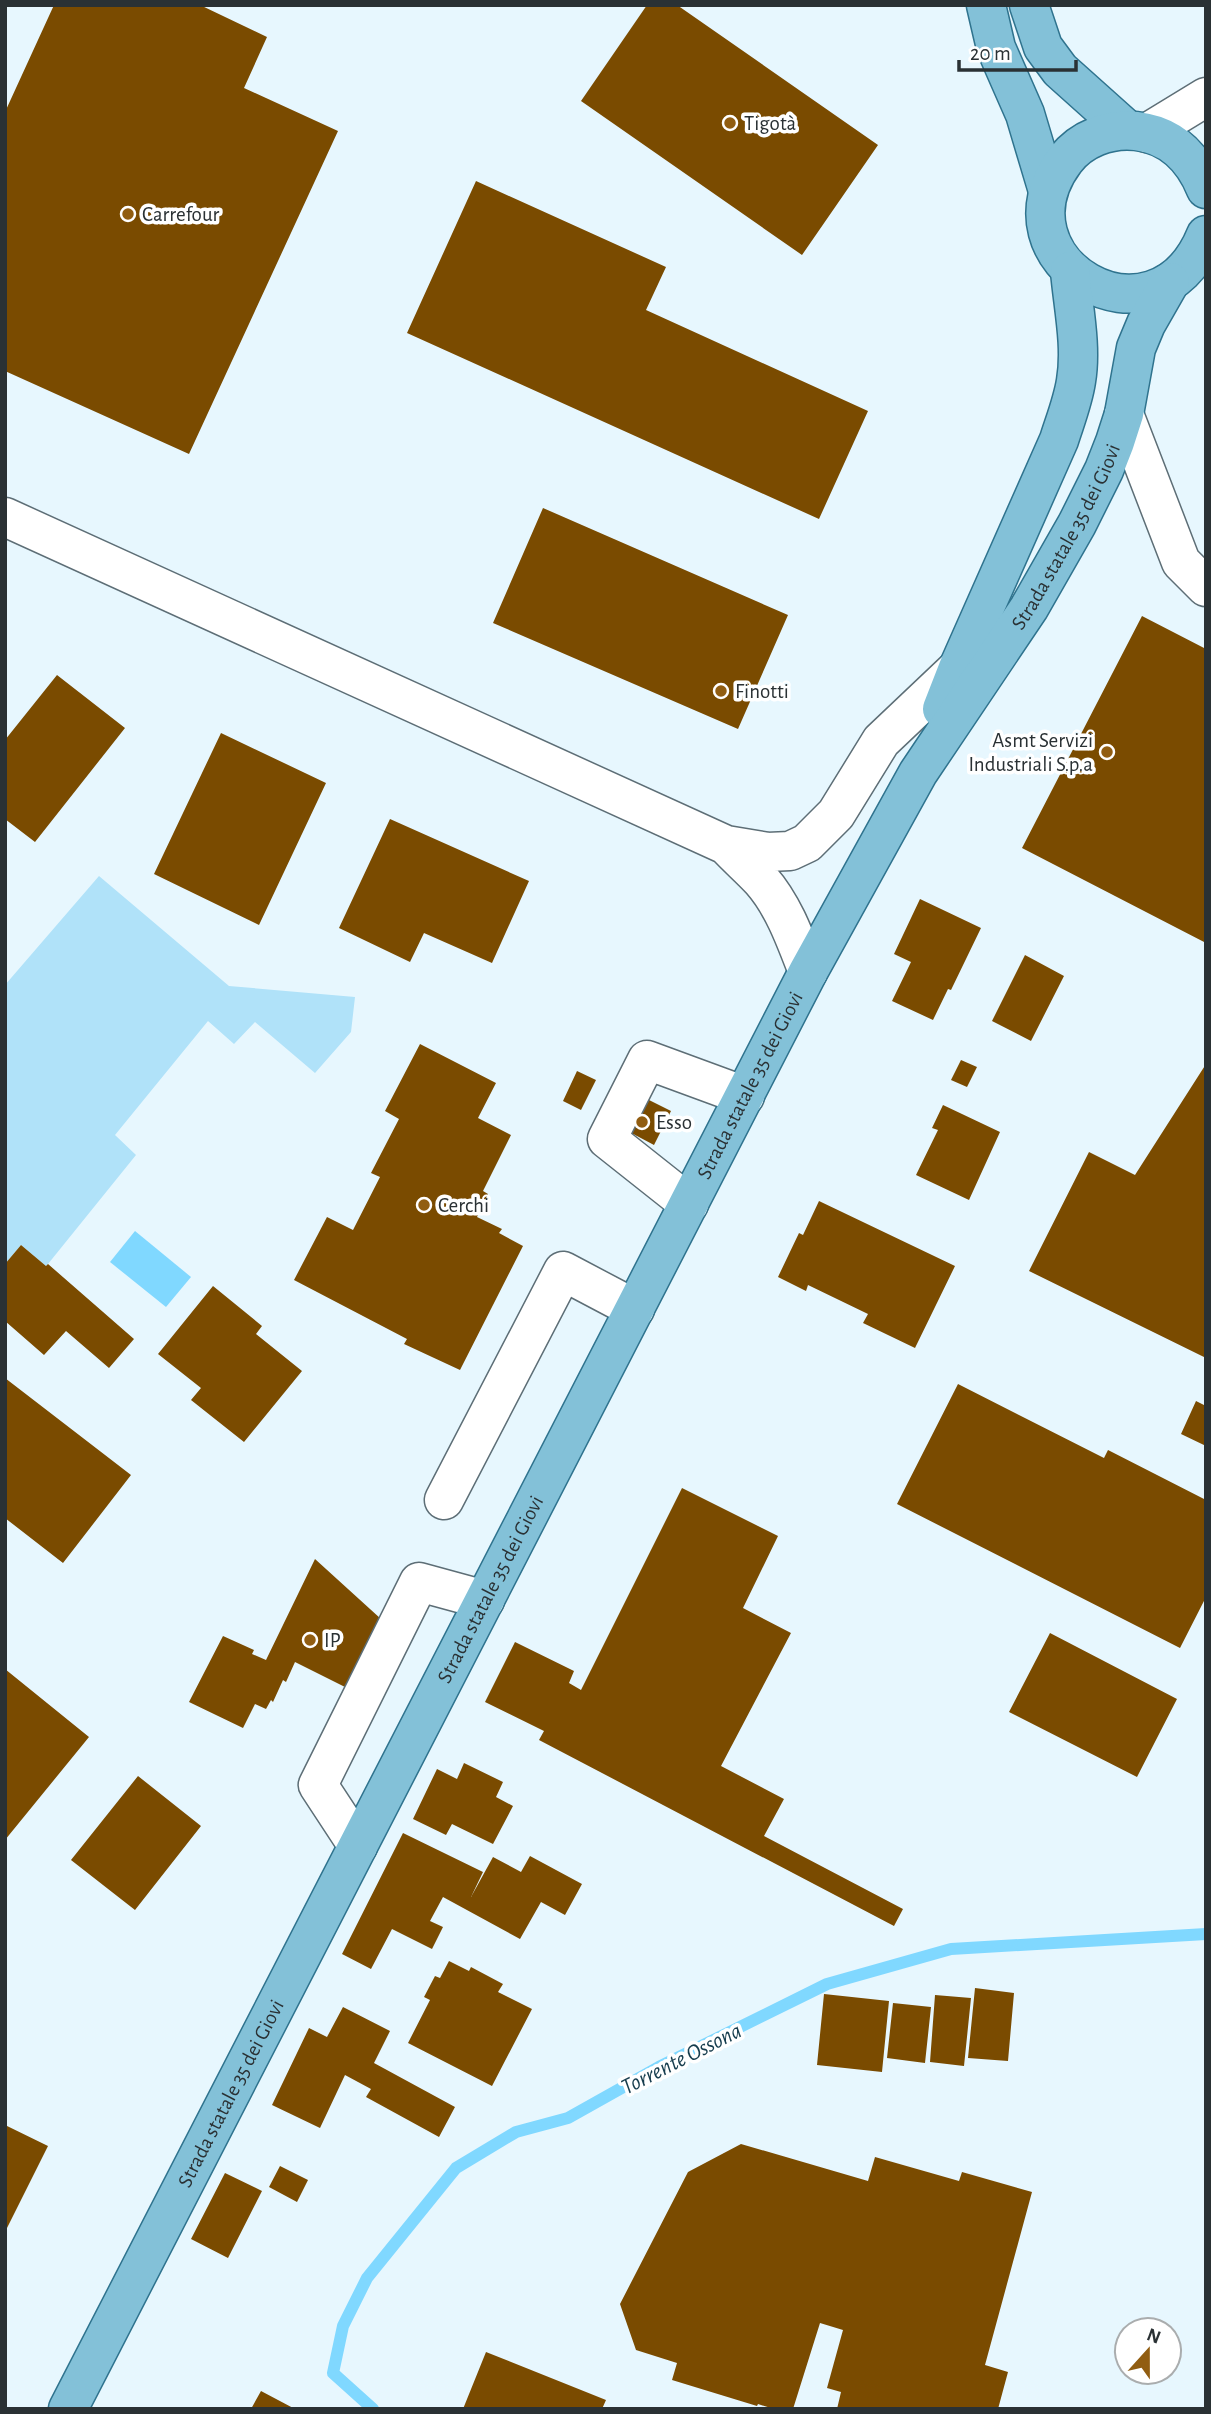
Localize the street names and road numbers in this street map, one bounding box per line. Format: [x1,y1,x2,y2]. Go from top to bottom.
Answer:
street label: Strada statale 35 dei Giovi [1008,441,1124,634]
street label: Strada statale 35 dei Giovi [693,988,807,1183]
street label: Strada statale 35 dei Giovi [434,1492,547,1687]
street label: Strada statale 35 dei Giovi [174,1997,288,2191]

